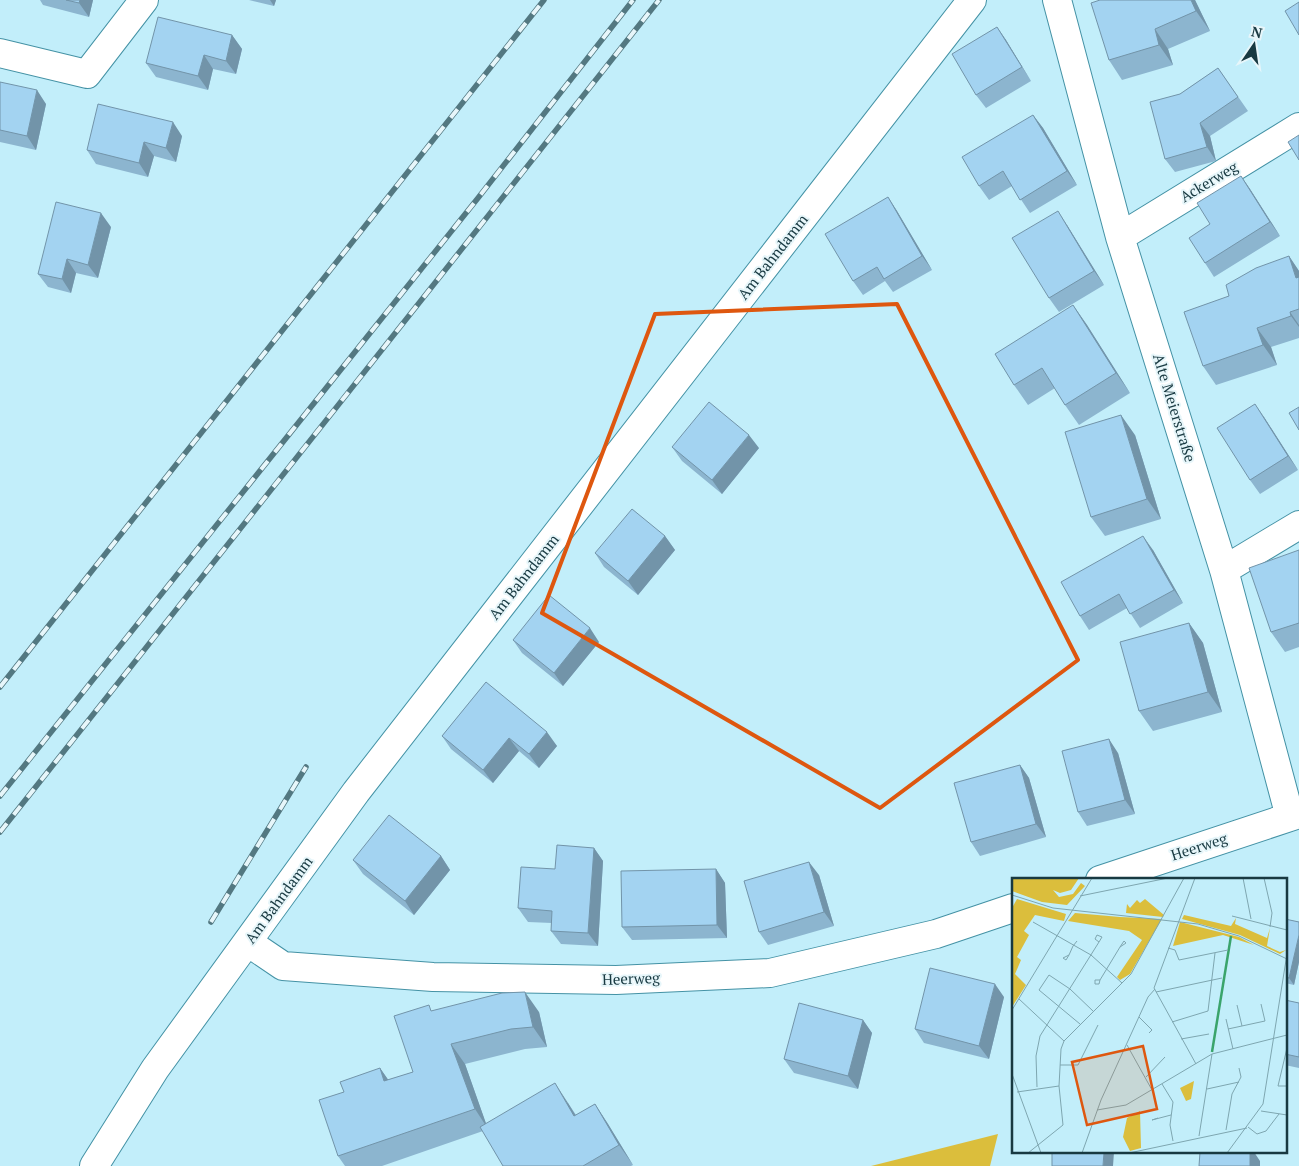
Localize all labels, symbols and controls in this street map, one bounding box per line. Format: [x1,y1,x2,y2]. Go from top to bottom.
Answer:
north arrow [1229,20,1279,70]
text: N [1250,21,1265,42]
street label: Ackerweg [1176,156,1242,206]
street label: Am Bahndamm [733,210,812,303]
street label: Alte Meierstraße [1149,351,1201,464]
street label: Am Bahndamm [484,530,563,623]
street label: Heerweg [1168,827,1230,865]
street label: Am Bahndamm [240,852,317,947]
inset map [1012,878,1286,1154]
street label: Heerweg [602,967,661,989]

